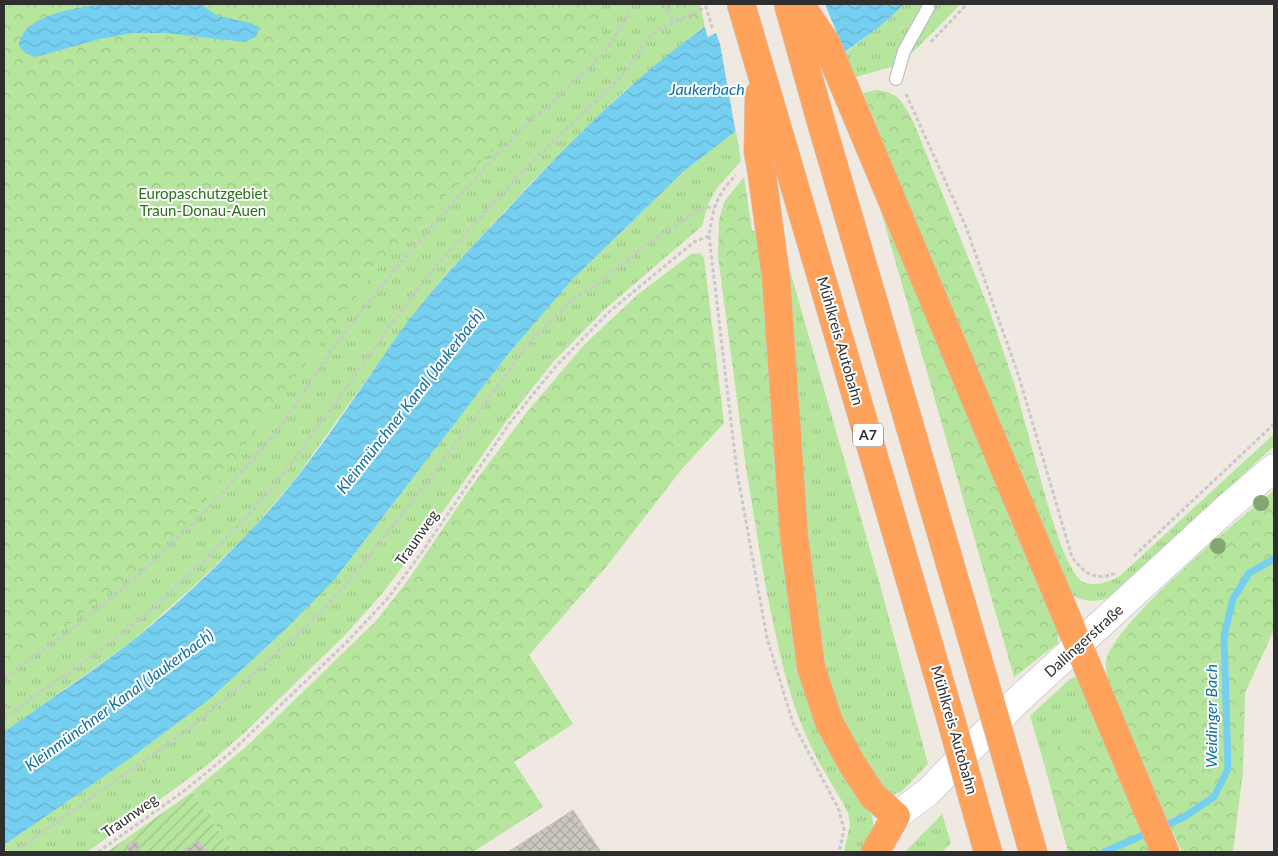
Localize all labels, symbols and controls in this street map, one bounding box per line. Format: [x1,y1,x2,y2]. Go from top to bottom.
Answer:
water label: Jaukerbach [668,79,745,98]
park label: Europaschutzgebiet Traun-Donau-Auen [138,184,268,219]
street label: Mühlkreis Autobahn [814,274,868,407]
water label: Kleinmünchner Kanal (Jaukerbach) [332,305,488,497]
road number: A7 [853,424,883,446]
street label: Traunweg [390,506,442,569]
street label: Dallingerstraße [1040,600,1127,680]
water label: Kleinmünchner Kanal (Jaukerbach) [21,625,217,775]
street label: Mühlkreis Autobahn [928,663,982,796]
water label: Weidinger Bach [1201,664,1220,768]
street label: Traunweg [98,789,161,841]

